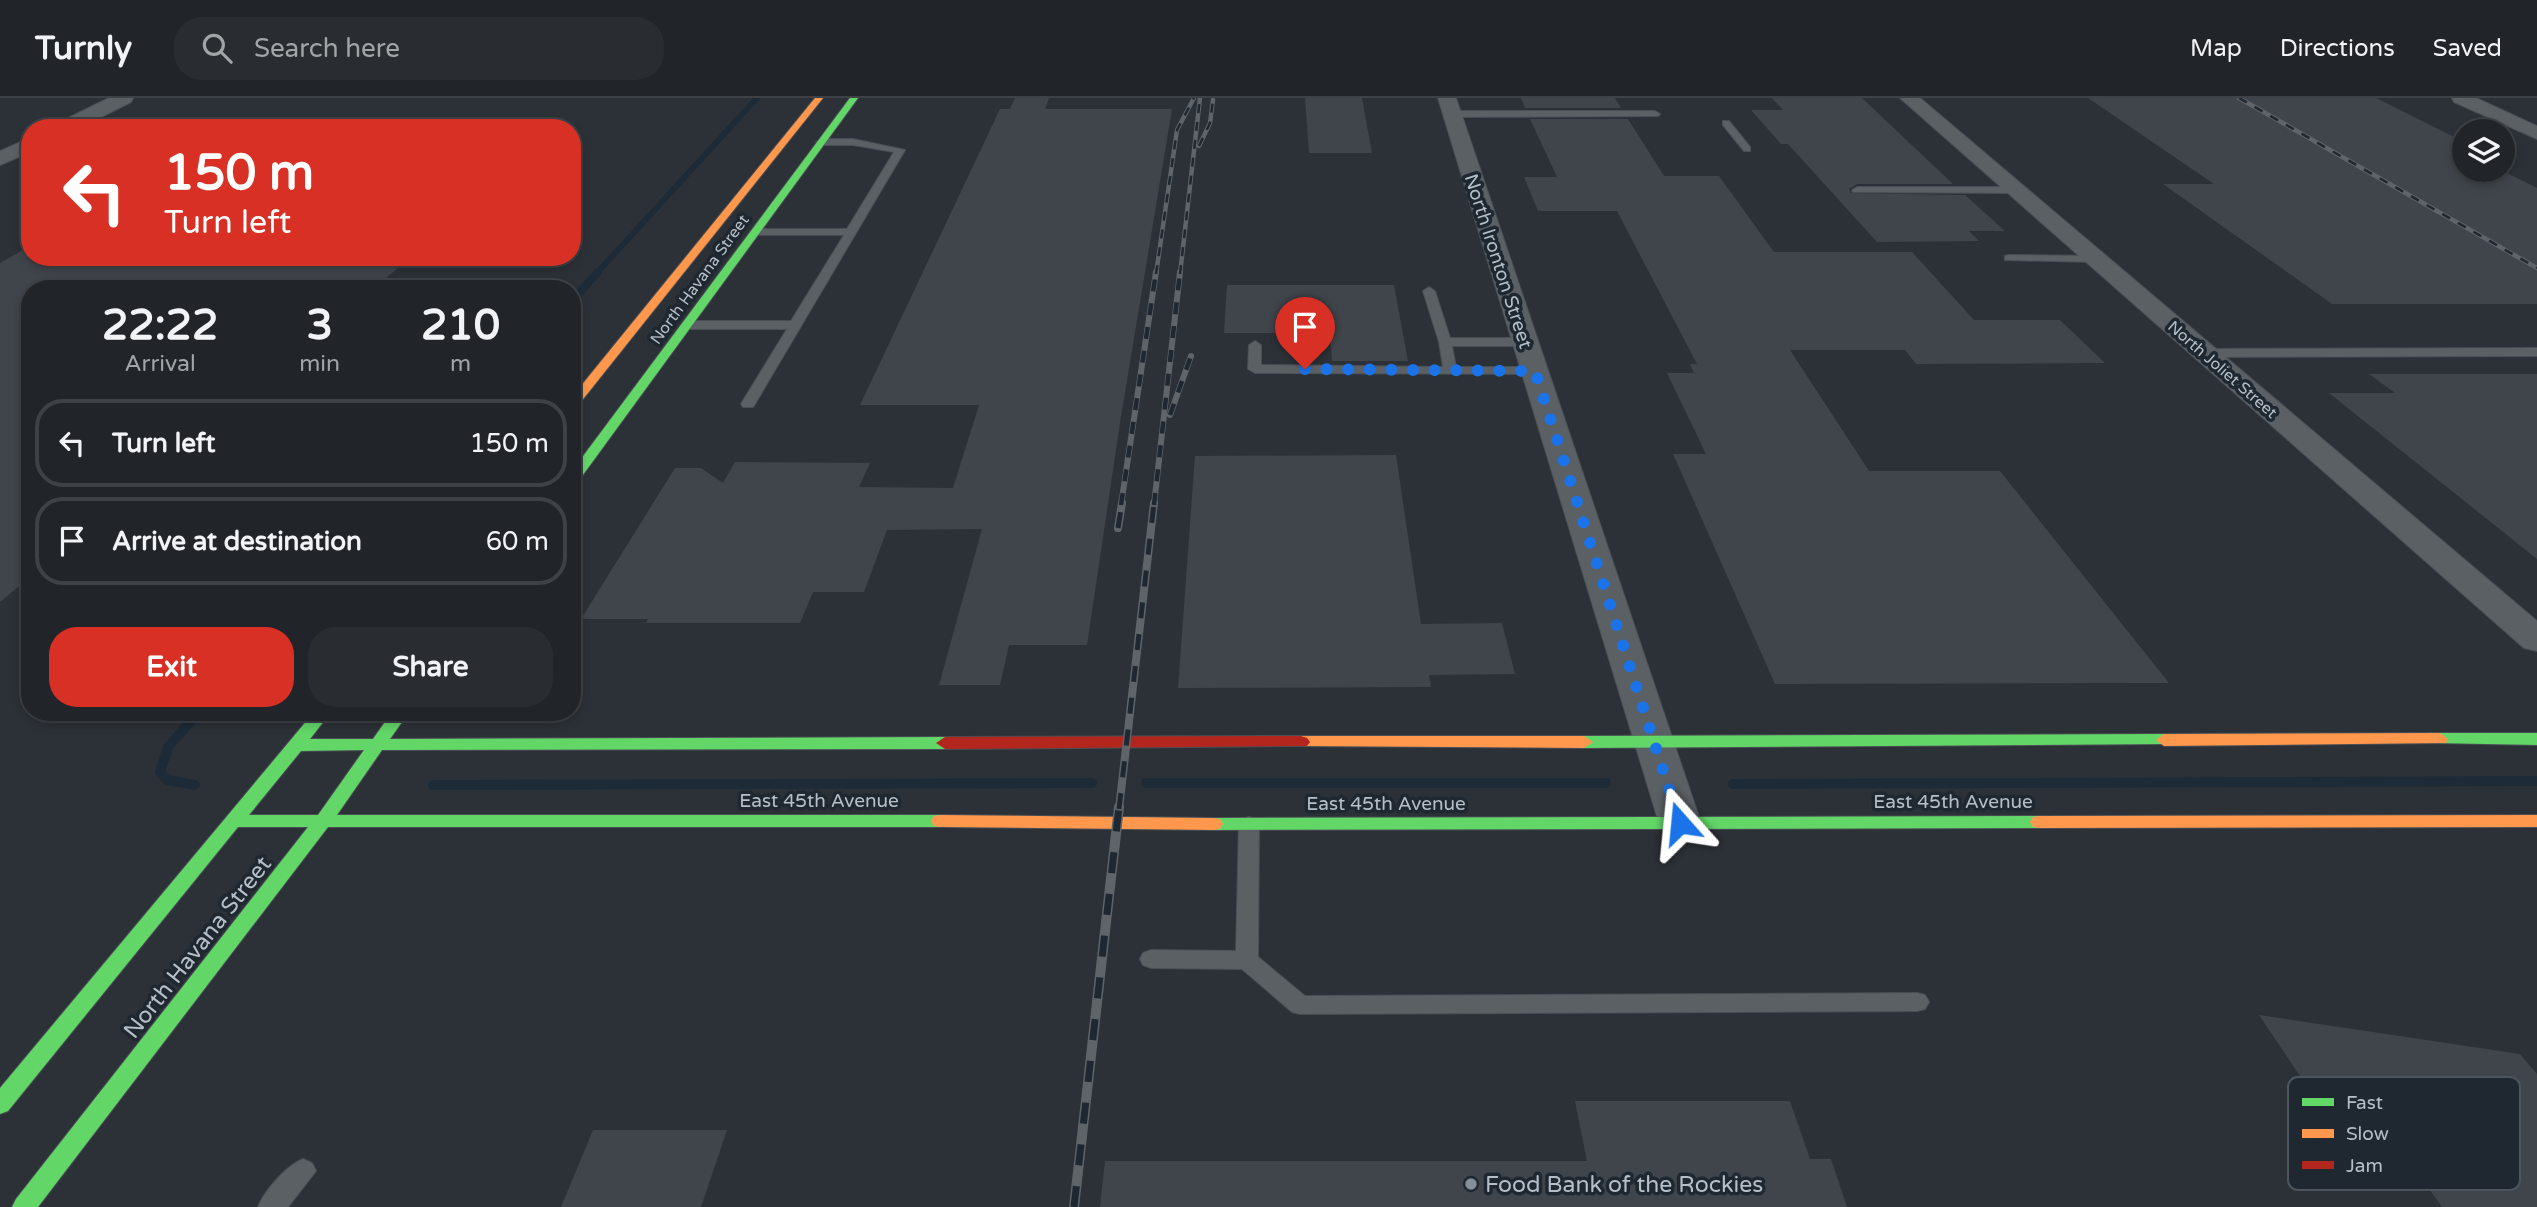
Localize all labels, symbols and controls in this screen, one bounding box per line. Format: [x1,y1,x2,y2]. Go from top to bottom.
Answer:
search box [174,17,664,80]
text: Turnly [35,29,132,68]
icon: search [198,29,236,67]
text: Search here [254,33,400,64]
text: Map [2190,34,2242,63]
text: Directions [2280,34,2395,63]
text: Saved [2433,34,2502,63]
map controls [2452,119,2515,182]
button: layers [2452,119,2515,182]
text: 150 m [164,144,314,203]
icon: left [49,147,140,238]
street label: North Ironton Street [1459,171,1537,351]
text: Turn left [164,204,291,242]
street label: North Havana Street [646,211,754,348]
pin [1275,297,1335,369]
text: 22:22 [102,300,218,351]
text: 3 [306,300,333,351]
text: 210 [421,300,500,351]
icon: arrive [1286,308,1324,346]
street label: North Joliet Street [2163,317,2281,423]
text: Arrival [125,350,196,378]
text: min [299,350,340,378]
text: m [450,350,471,378]
icon: left [53,424,91,462]
text: Turn left [112,428,215,459]
text: 150 m [469,428,549,459]
icon: arrive [53,522,91,560]
text: Arrive at destination [112,526,362,557]
text: 60 m [486,526,549,557]
button: Exit [49,627,294,707]
button: Share [308,627,553,707]
position arrow [1643,786,1717,860]
street label: East 45th Avenue [739,790,899,812]
street label: East 45th Avenue [1873,791,2033,813]
street label: East 45th Avenue [1306,793,1466,815]
street label: North Havana Street [118,851,278,1044]
legend [2288,1077,2520,1190]
text: Fast [2346,1092,2383,1114]
text: Slow [2346,1123,2389,1145]
text: Jam [2346,1155,2383,1177]
place label: Food Bank of the Rockies [1485,1171,1763,1199]
marker: Food Bank of the Rockies [1463,1176,1479,1192]

